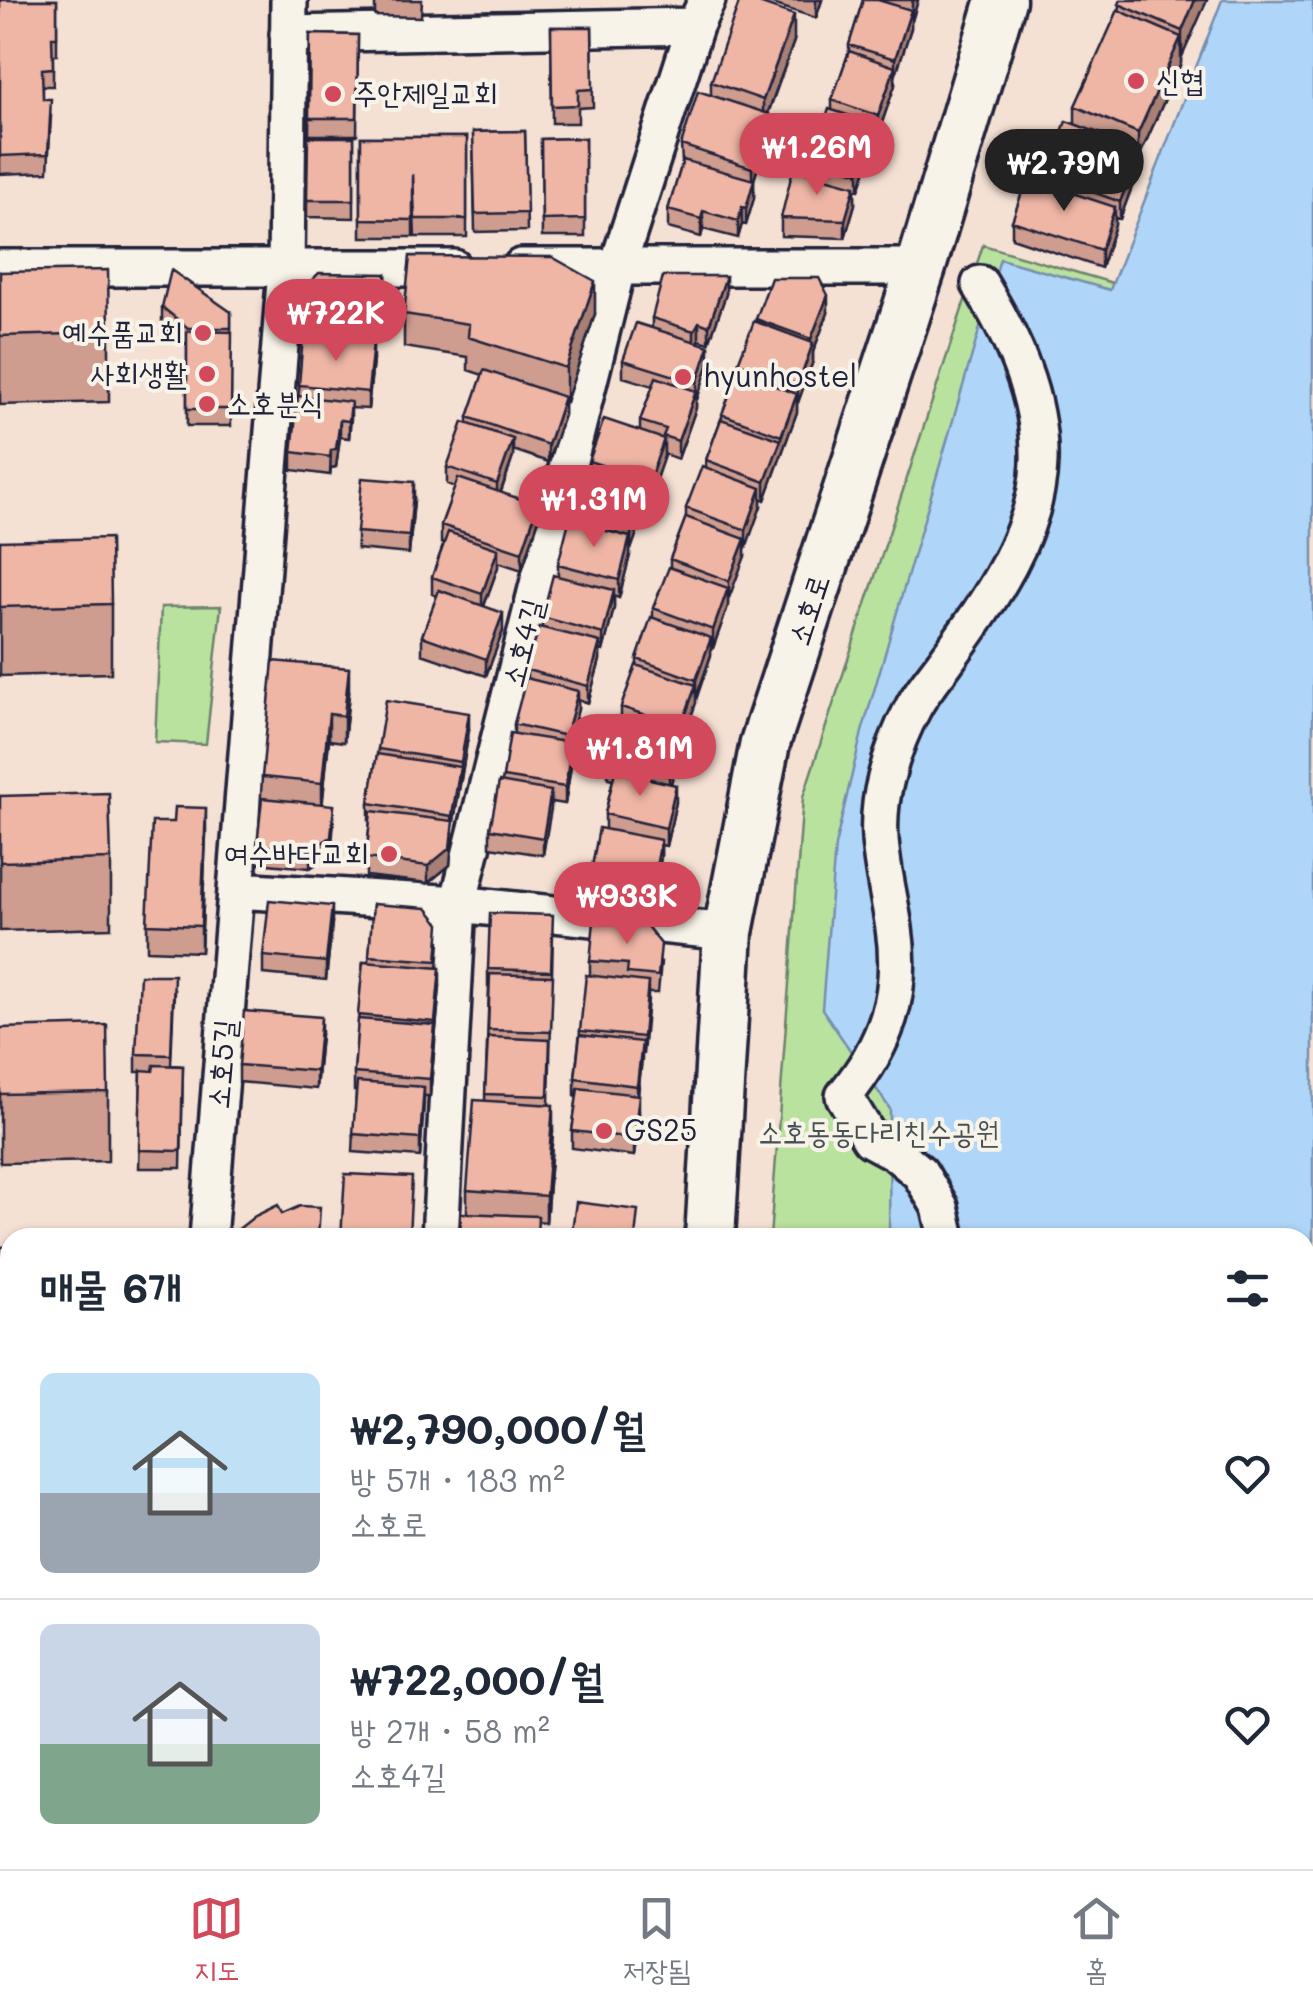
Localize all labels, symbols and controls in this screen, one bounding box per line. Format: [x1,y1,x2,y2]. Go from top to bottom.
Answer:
place label: 신협 [1156,59,1204,99]
marker: 신협 [1125,70,1147,92]
place label: 주안제일교회 [353,72,498,112]
marker: 주안제일교회 [322,83,344,105]
pin: ₩1.26M [736,113,898,198]
text: ₩1.26M [762,124,872,166]
pin: ₩2.79M [983,129,1145,214]
text: ₩2.79M [1007,140,1121,182]
pin: ₩722K [266,279,406,364]
text: ₩722K [287,290,385,332]
place label: 예수품교회 [62,311,183,351]
marker: 예수품교회 [192,322,214,344]
place label: 사회생활 [90,352,187,392]
place label: hyunhostel [703,355,857,395]
marker: 사회생활 [196,363,218,385]
marker: hyunhostel [672,366,694,388]
place label: 소호분식 [227,382,324,422]
marker: 소호분식 [196,393,218,415]
pin: ₩1.31M [513,465,675,550]
text: ₩1.31M [540,476,648,518]
street label: 소호로 [777,569,837,650]
street label: 소호4길 [491,594,551,691]
pin: ₩1.81M [559,714,721,799]
text: ₩1.81M [586,725,694,767]
place label: 여수바다교회 [224,832,369,872]
marker: 여수바다교회 [378,843,400,865]
pin: ₩933K [557,862,697,947]
text: ₩933K [576,873,678,915]
street label: 소호5길 [196,1017,244,1110]
place label: GS25 [624,1109,697,1149]
park label: 소호동동다리친수공원 [758,1111,1000,1151]
marker: GS25 [593,1120,615,1142]
text: 매물 6개 [40,1259,182,1314]
icon: filters [1220,1261,1275,1316]
text: ₩2,790,000/월 [350,1400,646,1455]
icon: home [120,1413,240,1533]
icon: heart [1220,1446,1275,1501]
text: 방 5개 · 183 m² [350,1458,565,1500]
text: 소호로 [350,1502,427,1544]
text: ₩722,000/월 [350,1651,604,1706]
icon: home [120,1664,240,1784]
icon: heart [1220,1697,1275,1752]
text: 방 2개 · 58 m² [350,1709,550,1751]
text: 소호4길 [350,1753,446,1795]
tab: 지도 [189,1891,244,1990]
tab: 저장됨 [623,1891,690,1990]
tab: 홈 [1069,1891,1124,1990]

